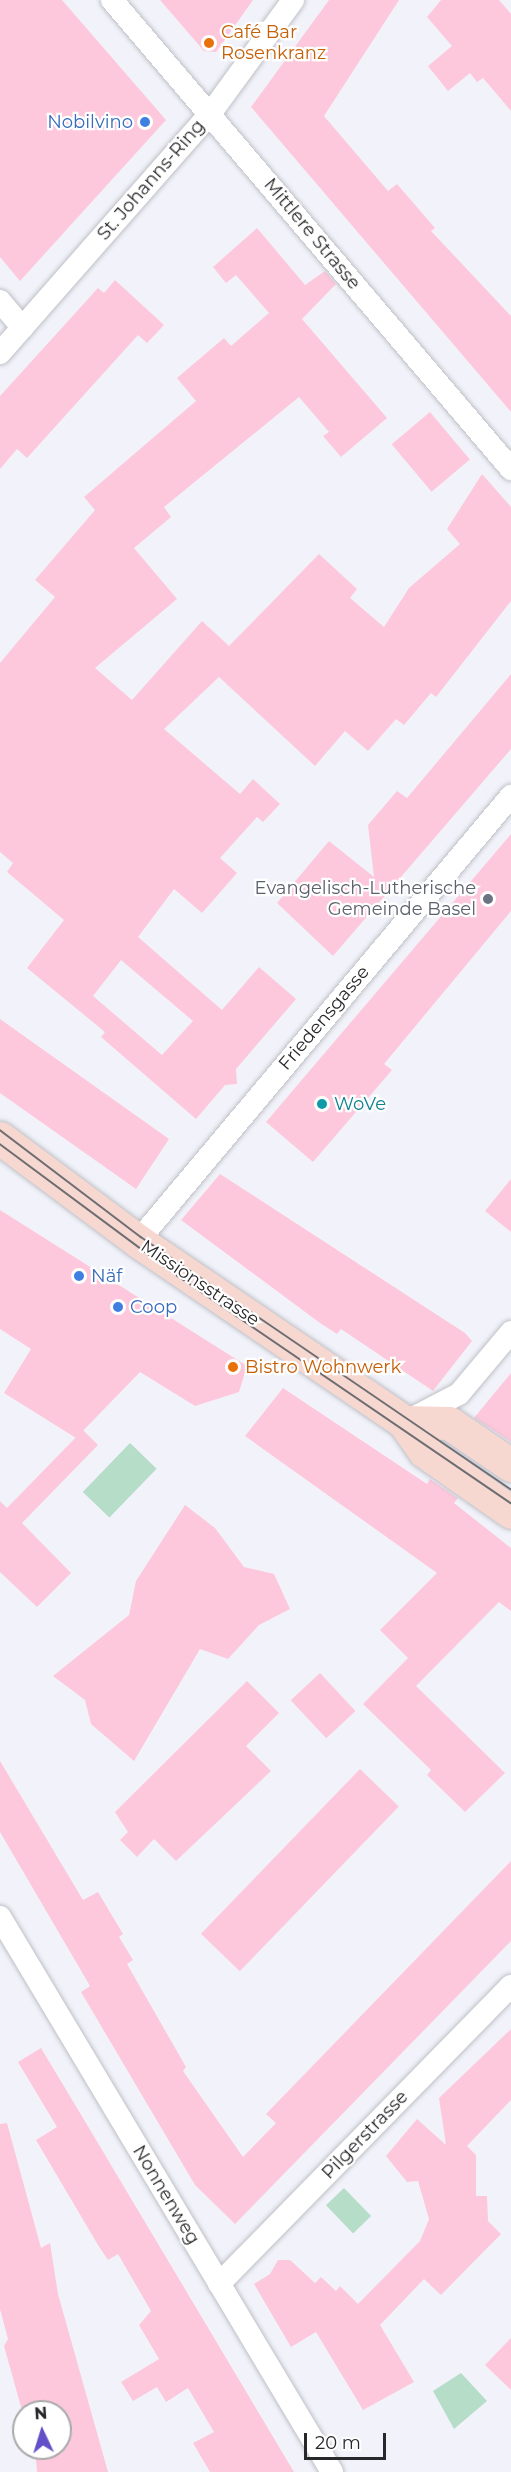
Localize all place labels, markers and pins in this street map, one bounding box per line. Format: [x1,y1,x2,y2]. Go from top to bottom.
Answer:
place label: Café Bar Rosenkranz [221,22,326,64]
marker: Café Bar Rosenkranz [202,36,216,50]
place label: Nobilvino [47,111,133,133]
marker: Nobilvino [138,115,152,129]
place label: Evangelisch-Lutherische Gemeinde Basel [255,878,476,920]
marker: Evangelisch-Lutherische Gemeinde Basel [481,892,495,906]
place label: WoVe [334,1093,386,1115]
marker: WoVe [315,1097,329,1111]
place label: Näf [91,1265,122,1287]
marker: Näf [72,1269,86,1283]
place label: Coop [130,1296,177,1318]
marker: Coop [111,1300,125,1314]
place label: Bistro Wohnwerk [245,1356,401,1378]
marker: Bistro Wohnwerk [226,1360,240,1374]

